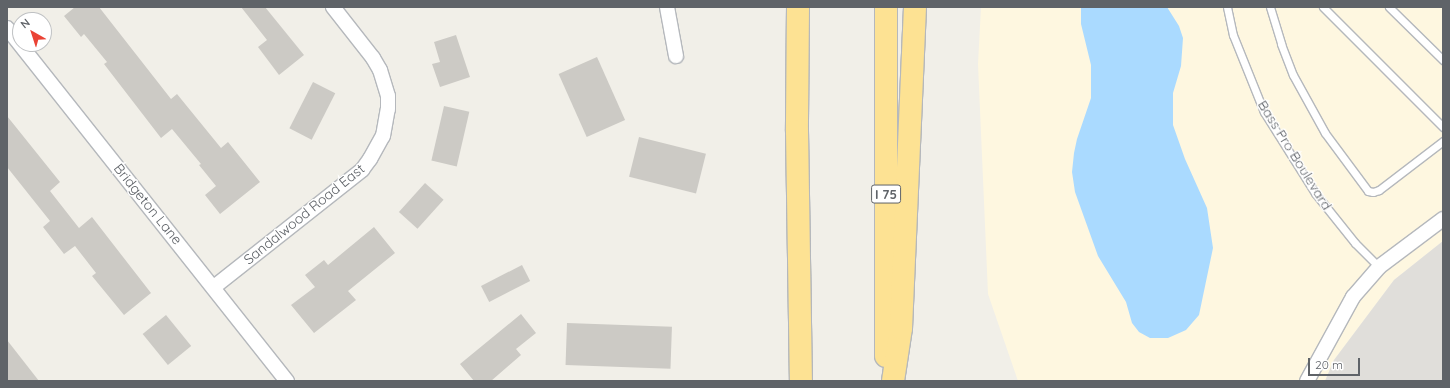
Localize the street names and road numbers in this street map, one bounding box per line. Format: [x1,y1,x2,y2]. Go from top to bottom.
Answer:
street label: Bass Pro Boulevard [1254,97,1336,213]
street label: Bridgeton Lane [110,160,186,248]
street label: Sandalwood Road East [240,160,368,268]
road number: I 75 [871,183,901,205]

